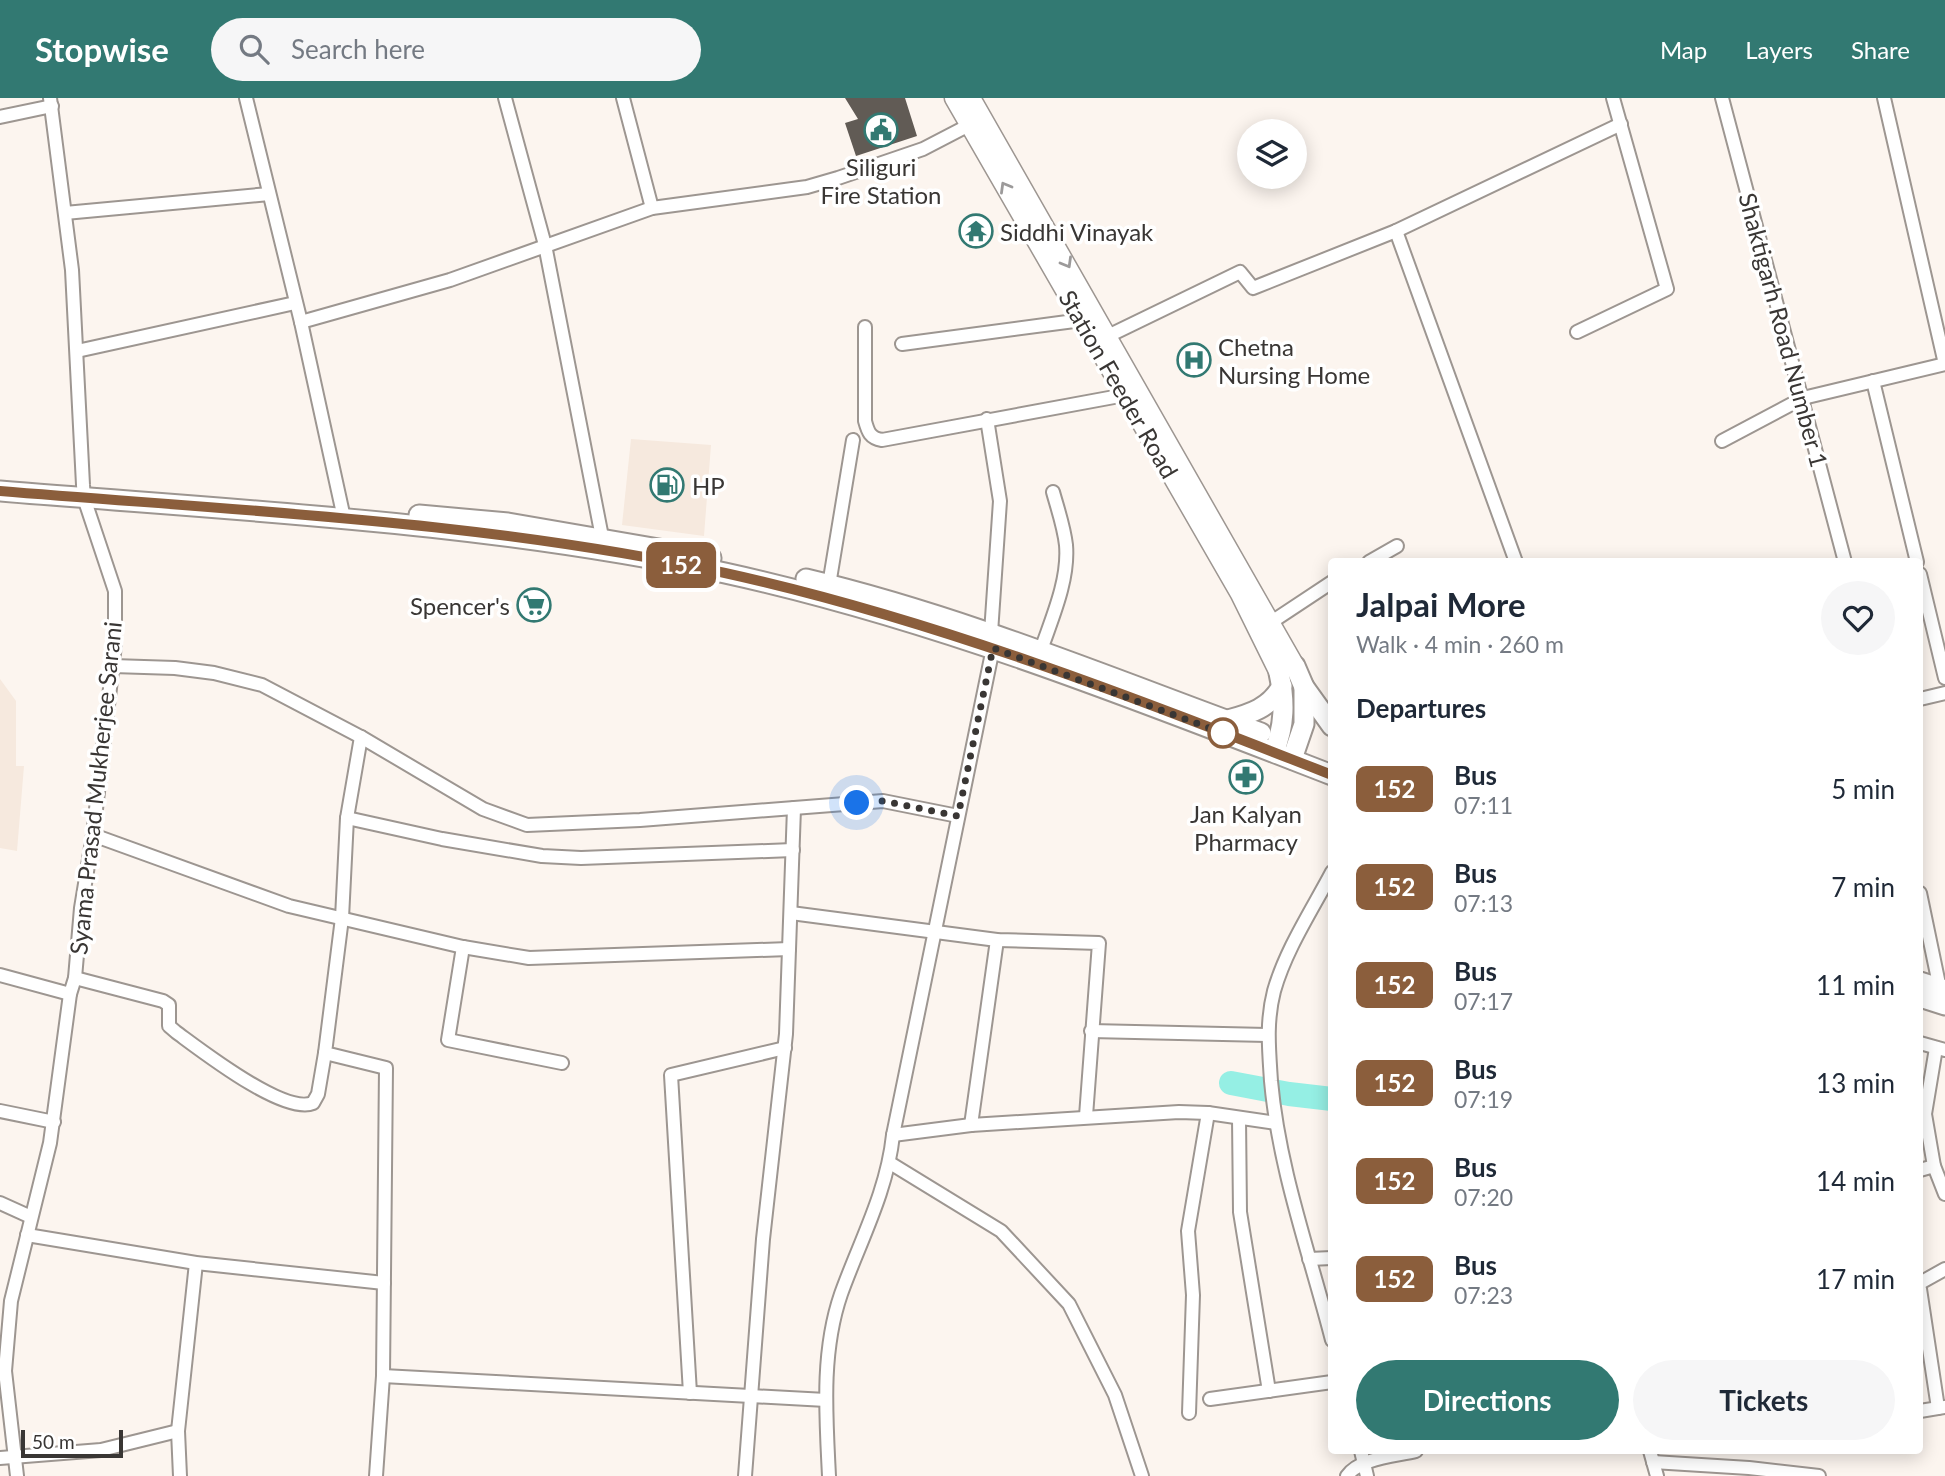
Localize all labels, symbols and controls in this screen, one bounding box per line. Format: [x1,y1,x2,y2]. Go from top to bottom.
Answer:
search box [211,18,701,81]
text: Stopwise [35,29,169,69]
icon: search [235,30,273,68]
text: Search here [291,33,425,65]
text: Map [1660,35,1707,64]
text: Layers [1745,35,1813,64]
text: Share [1851,35,1910,64]
public building icon: Siliguri Fire Station [862,111,900,149]
map controls [1237,119,1307,189]
button: layers [1237,119,1307,189]
place label: Siliguri Fire Station [821,152,942,209]
one-way arrow [1000,181,1013,194]
street label: Shaktigarh Road Number 1 [1733,190,1835,470]
temple icon: Siddhi Vinayak [957,212,995,250]
place label: Siddhi Vinayak [1000,217,1154,246]
one-way arrow [1059,256,1072,268]
street label: Station Feeder Road [1053,285,1185,483]
place label: Chetna Nursing Home [1218,332,1370,389]
hospital icon: Chetna Nursing Home [1175,341,1213,379]
fuel station icon: HP [648,466,686,504]
place label: HP [692,471,725,500]
line badge: 152 [641,542,721,588]
text: 152 [660,550,702,579]
button: heart [1821,581,1895,655]
text: Jalpai More [1356,584,1526,624]
supermarket icon: Spencer's [515,586,553,624]
place label: Spencer's [410,591,510,620]
street label: Syama Prasad Mukherjee Sarani [63,620,127,956]
text: Walk · 4 min · 260 m [1356,630,1564,658]
text: Departures [1356,692,1486,724]
unlabelled marker [1208,718,1238,748]
pharmacy icon: Jan Kalyan Pharmacy [1227,758,1265,796]
text: Bus [1454,759,1497,791]
text: 5 min [1831,773,1895,805]
text: 152 [1374,774,1415,803]
your location [839,785,874,820]
text: 07:11 [1454,791,1513,819]
place label: Jan Kalyan Pharmacy [1190,799,1302,856]
text: Bus [1454,857,1497,889]
text: 7 min [1831,871,1895,903]
text: 152 [1374,872,1415,901]
text: 07:13 [1454,889,1513,917]
text: Bus [1454,955,1497,987]
text: 11 min [1816,969,1895,1001]
text: 152 [1374,970,1415,999]
text: 07:17 [1454,987,1513,1015]
text: Bus [1454,1053,1497,1085]
text: 13 min [1816,1067,1895,1099]
text: 152 [1374,1068,1415,1097]
text: 07:19 [1454,1085,1513,1113]
text: Bus [1454,1151,1497,1183]
text: 14 min [1816,1165,1895,1197]
text: 152 [1374,1166,1415,1195]
text: 07:20 [1454,1183,1513,1211]
text: Bus [1454,1249,1497,1281]
text: 17 min [1816,1263,1895,1295]
text: 152 [1374,1264,1415,1293]
text: 07:23 [1454,1281,1513,1309]
button: Directions [1356,1360,1619,1440]
button: Tickets [1633,1360,1895,1440]
scale bar [21,1427,122,1459]
text: 50 m [32,1430,75,1453]

